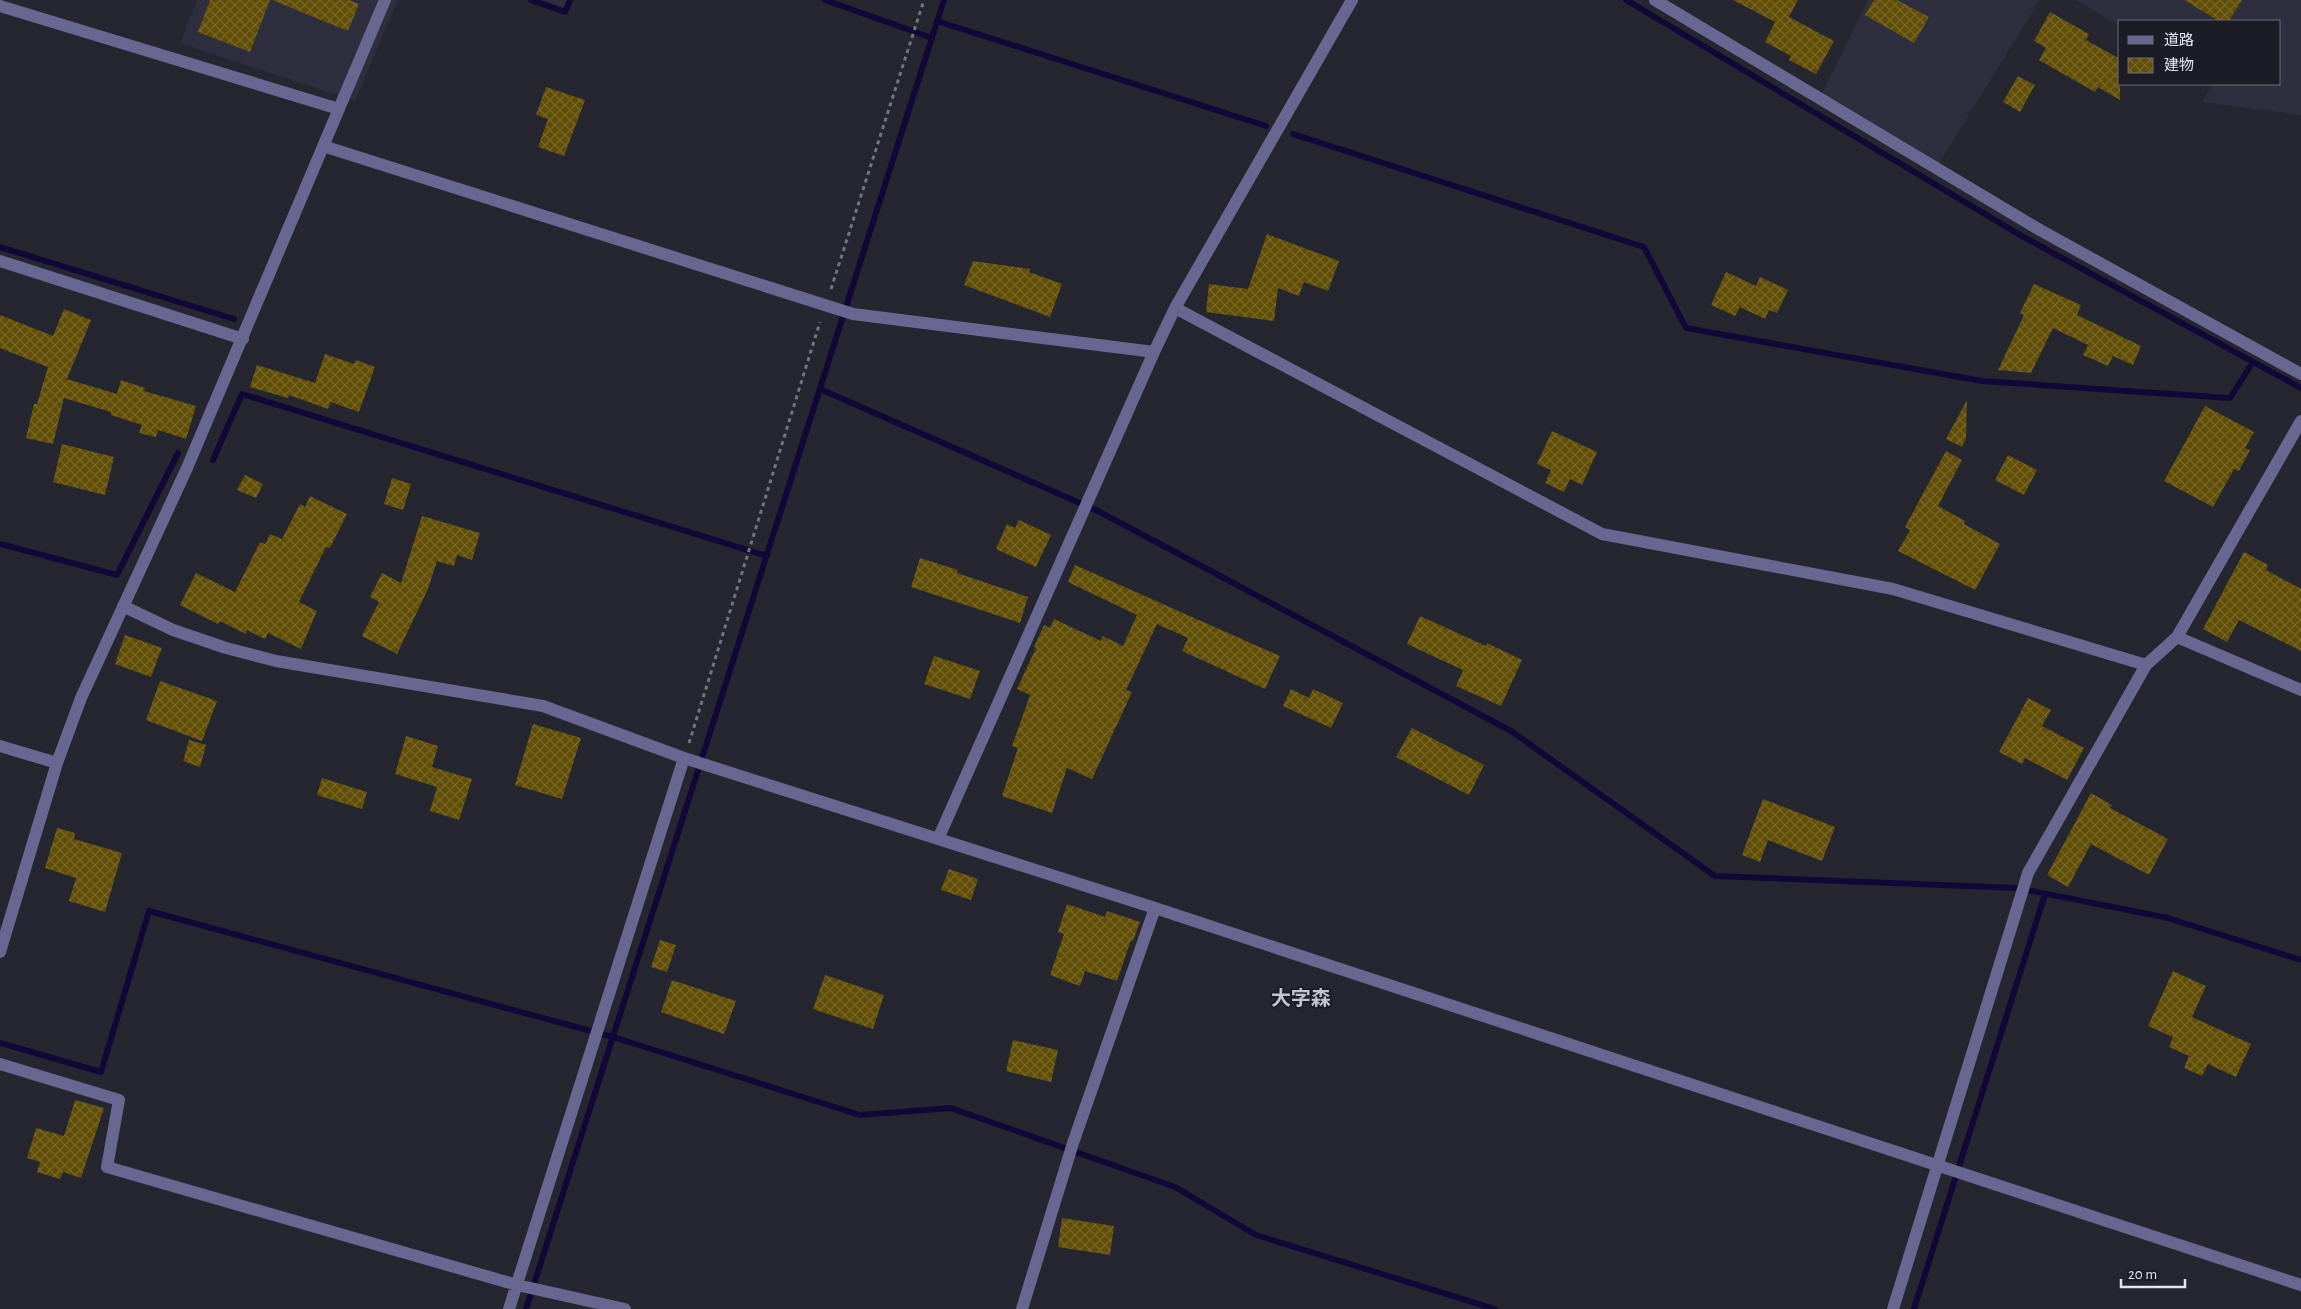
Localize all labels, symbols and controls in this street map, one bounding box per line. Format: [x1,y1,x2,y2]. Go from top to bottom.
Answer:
legend [2118,20,2281,85]
text: 道路 [2164,32,2194,48]
text: 建物 [2164,57,2194,73]
district label: 大字森 [1271,988,1331,1009]
scale bar [2121,1256,2185,1288]
text: 20 m [2128,1267,2157,1282]

